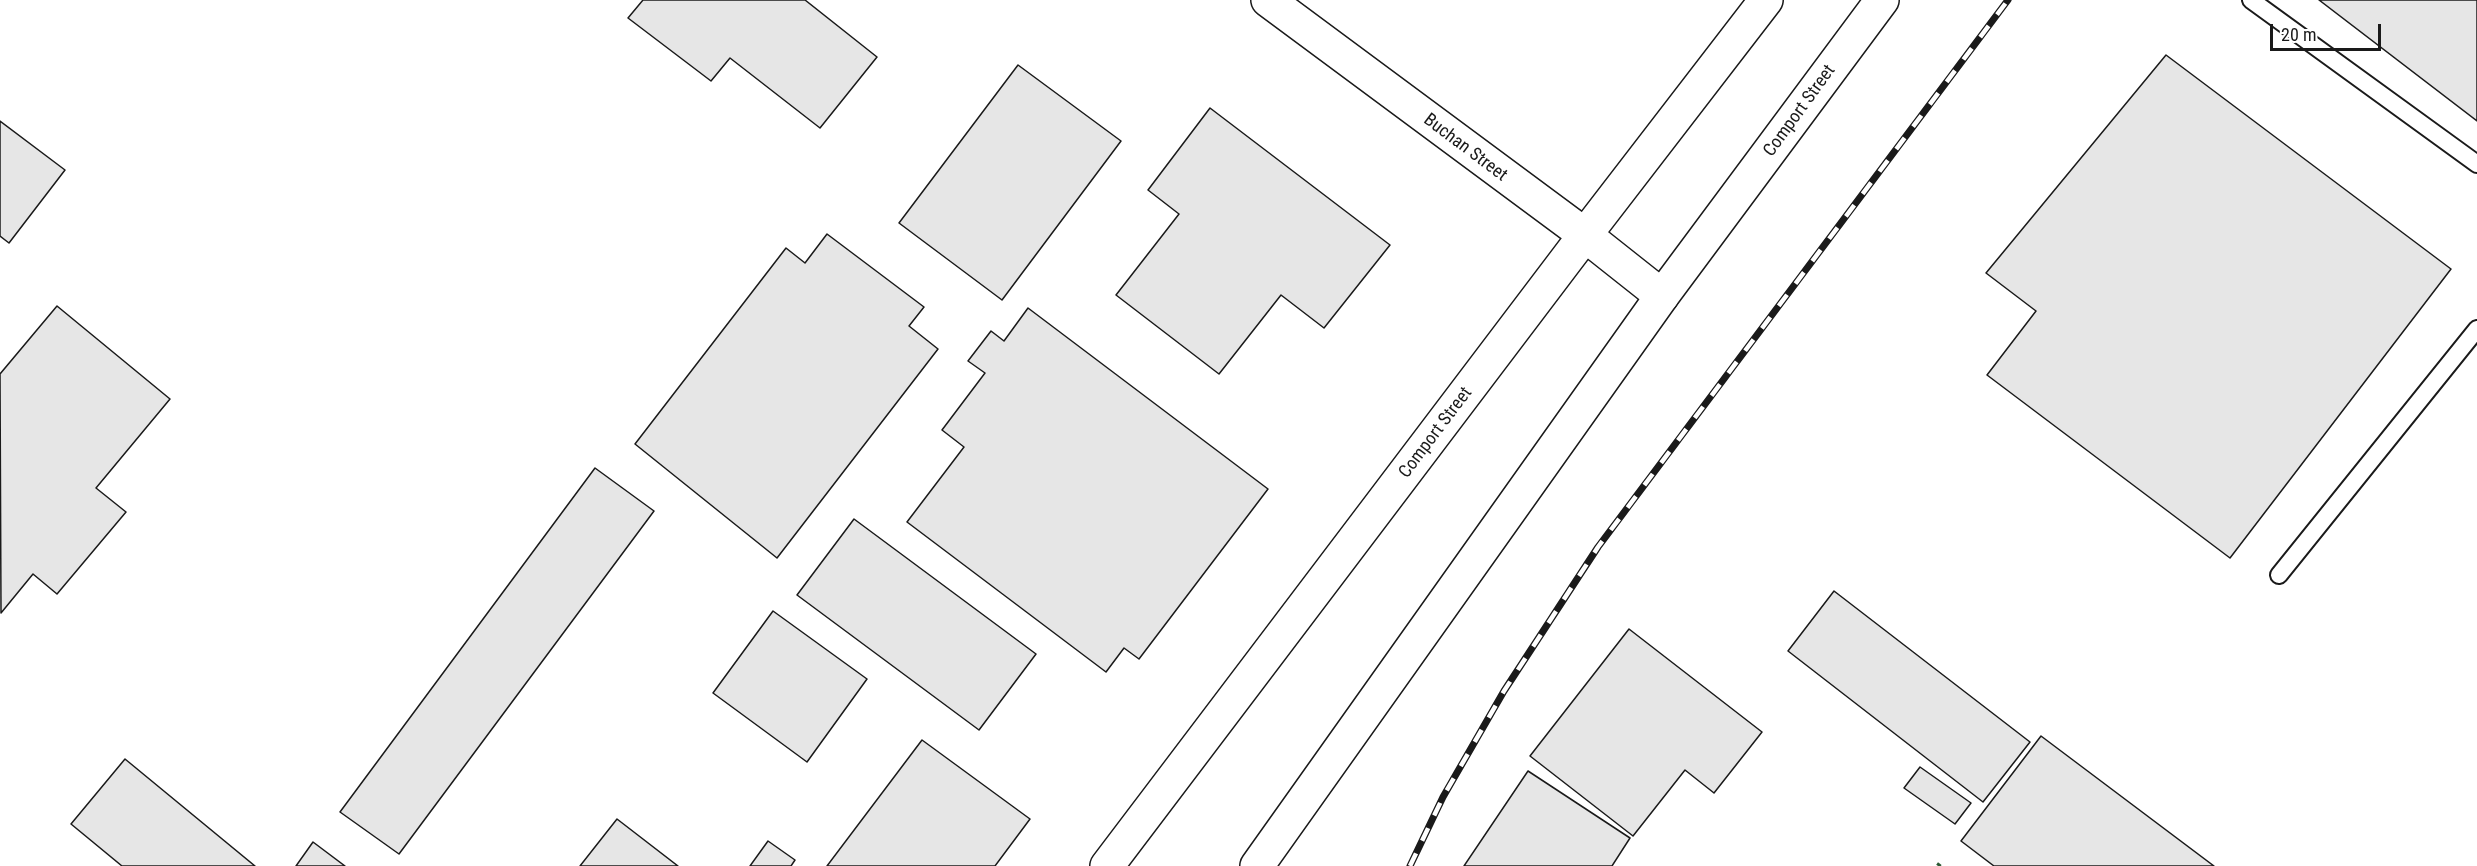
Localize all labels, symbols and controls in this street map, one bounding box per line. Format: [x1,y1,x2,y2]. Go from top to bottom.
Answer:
scale bar [2273,12,2384,50]
text: 20 m [2281,24,2316,45]
street label: Comport Street [1759,61,1841,161]
street label: Buchan Street [1419,110,1511,186]
street label: Comport Street [1395,383,1477,483]

